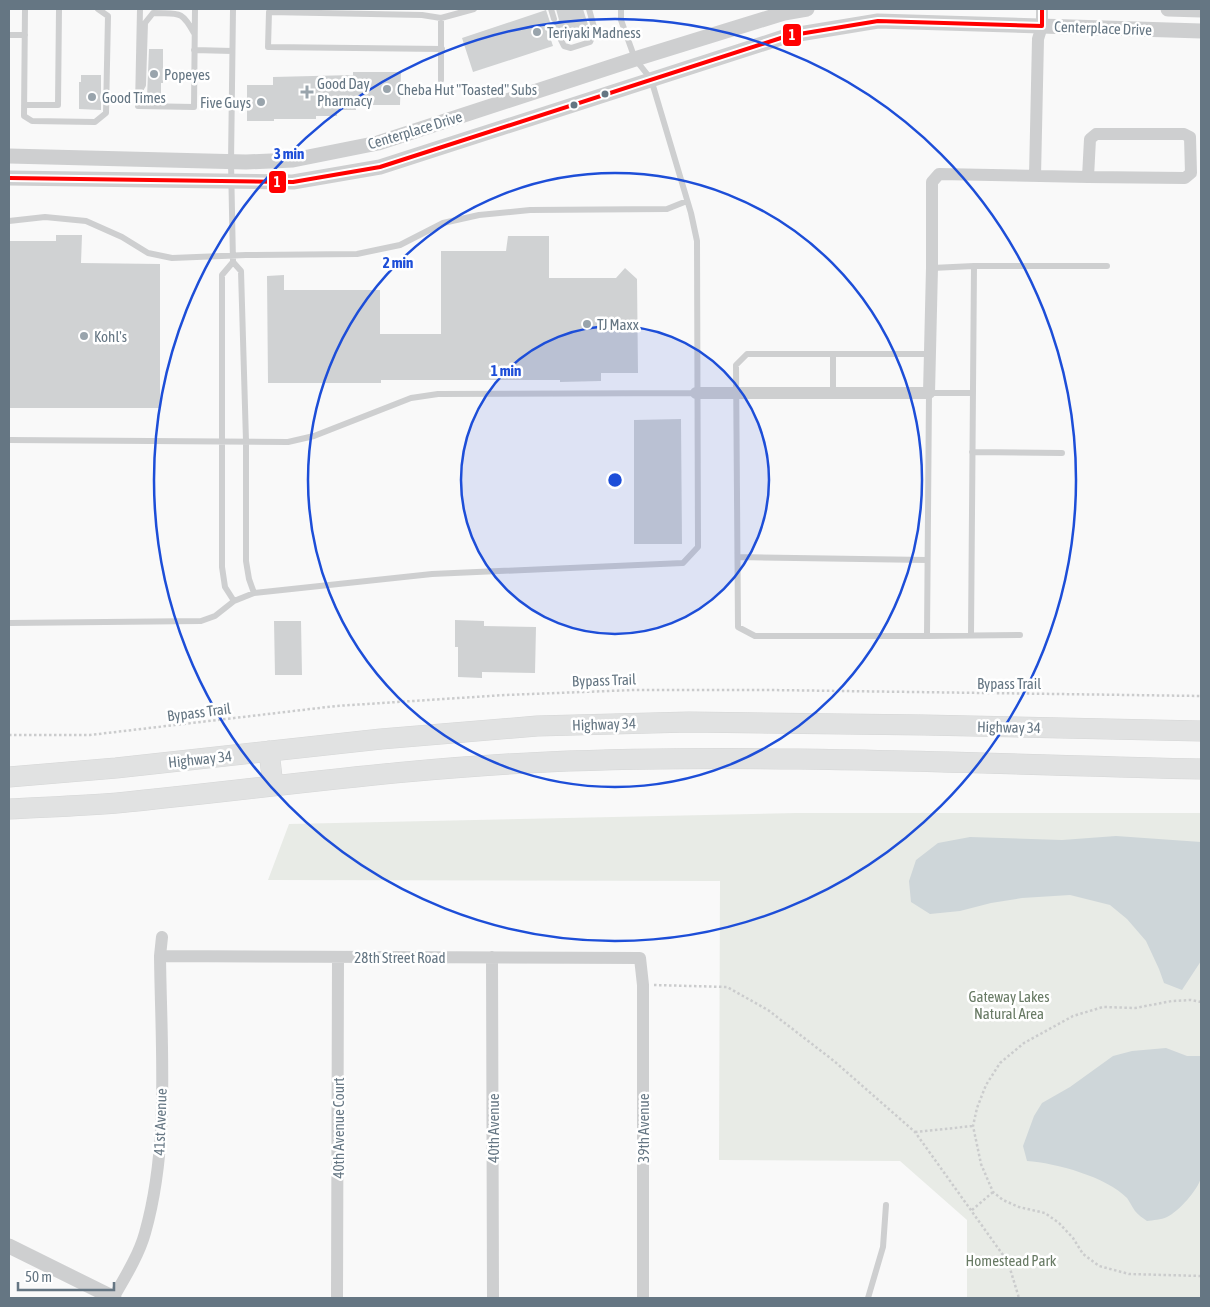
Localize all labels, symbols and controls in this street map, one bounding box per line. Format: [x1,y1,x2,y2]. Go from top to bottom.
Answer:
street label: Centerplace Drive [1054,18,1152,38]
line badge: 1 [782,23,802,47]
place label: Teriyaki Madness [547,24,641,41]
marker: Teriyaki Madness [531,26,543,38]
text: 1 [789,27,796,43]
place label: Popeyes [164,66,210,83]
marker: Popeyes [148,68,160,80]
place label: Good Day Pharmacy [317,75,373,109]
place label: Cheba Hut "Toasted" Subs [397,81,537,98]
marker: Cheba Hut "Toasted" Subs [381,83,393,95]
marker: Good Day Pharmacy [301,86,313,98]
place label: Good Times [102,89,166,106]
unlabelled marker [600,89,610,99]
marker: Good Times [86,91,98,103]
place label: Five Guys [200,94,251,111]
marker: Five Guys [255,96,267,108]
unlabelled marker [569,100,579,110]
street label: Centerplace Drive [366,108,464,152]
text: 3 min [274,145,304,162]
line badge: 1 [268,170,287,194]
text: 1 [274,174,281,190]
text: 2 min [383,254,413,271]
place label: TJ Maxx [597,316,639,333]
marker: TJ Maxx [581,318,593,330]
place label: Kohl's [94,328,127,345]
marker: Kohl's [78,330,90,342]
text: 1 min [491,362,521,379]
centre of rings [606,471,624,489]
street label: Bypass Trail [572,670,636,690]
street label: Bypass Trail [977,675,1041,692]
street label: Bypass Trail [166,700,232,724]
street label: Highway 34 [572,714,636,734]
street label: Highway 34 [977,718,1041,736]
street label: Highway 34 [167,747,233,771]
street label: 28th Street Road [354,949,446,966]
park label: Gateway Lakes Natural Area [969,988,1049,1022]
street label: 40th Avenue Court [330,1078,347,1178]
street label: 41st Avenue [150,1088,170,1156]
street label: 40th Avenue [485,1093,502,1163]
street label: 39th Avenue [635,1093,652,1163]
park label: Homestead Park [966,1252,1057,1269]
scale bar [18,1260,114,1292]
text: 50 m [25,1268,52,1285]

